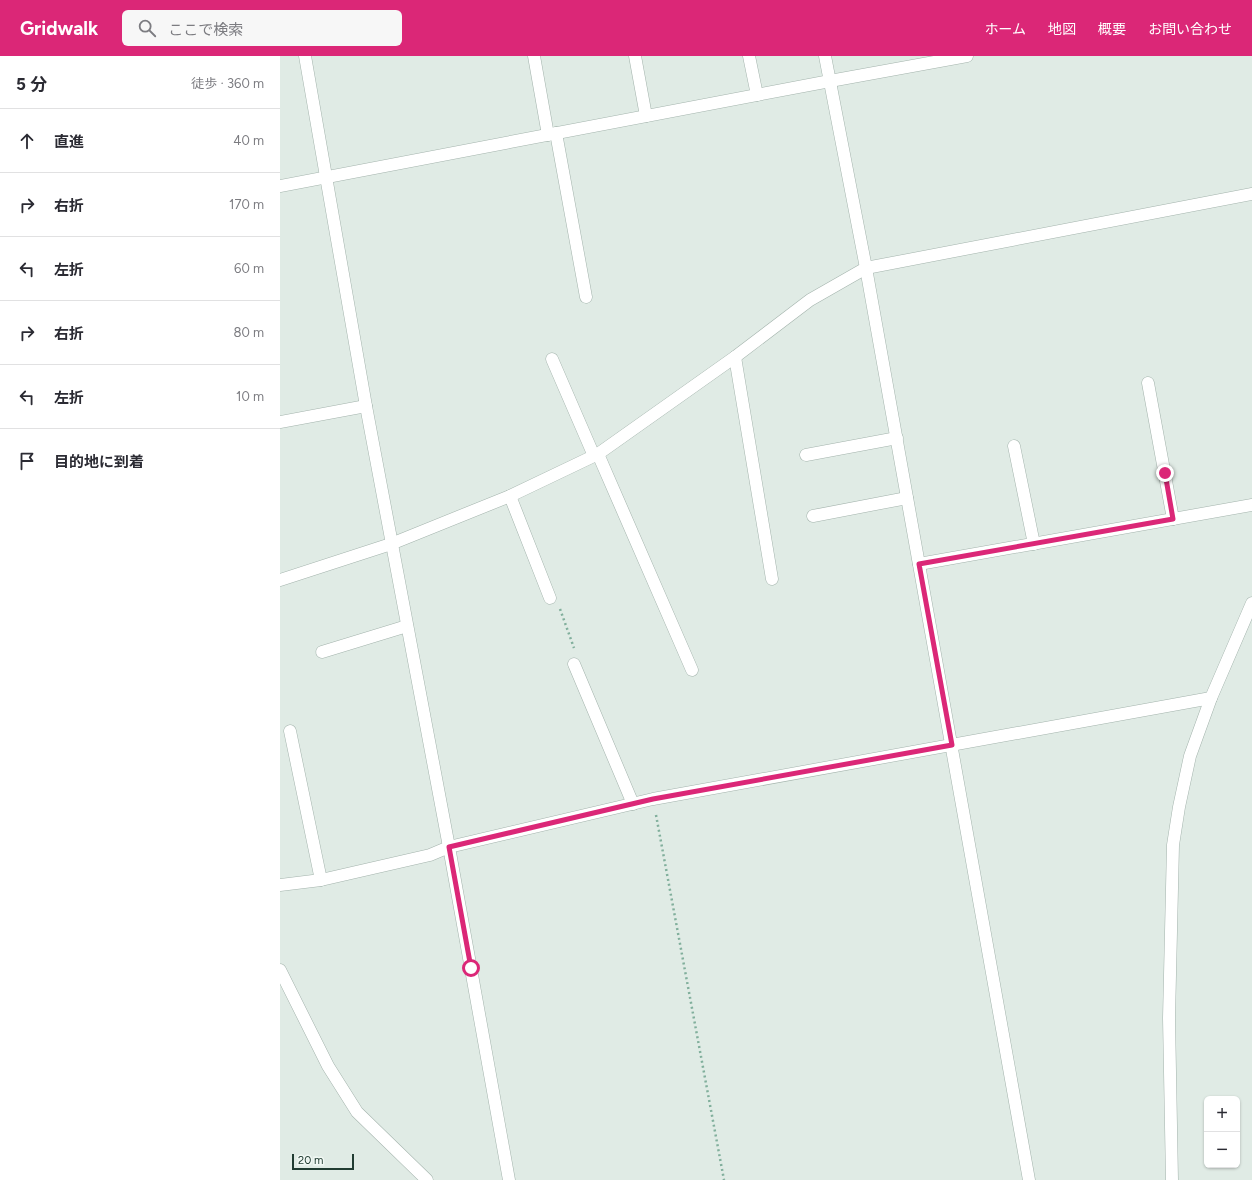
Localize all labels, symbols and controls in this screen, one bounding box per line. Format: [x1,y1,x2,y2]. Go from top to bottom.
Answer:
search box [122,10,402,46]
text: Gridwalk [20,17,98,40]
icon: search [136,17,158,39]
text: ここで検索 [168,21,243,39]
text: ホーム [984,21,1026,38]
text: 地図 [1048,21,1076,38]
text: 概要 [1098,21,1126,38]
text: お問い合わせ [1148,21,1232,38]
text: 5 分 [16,74,47,94]
text: 徒歩 · 360 m [191,76,264,91]
icon: ahead [16,130,38,152]
text: 直進 [54,133,84,151]
text: 40 m [233,133,264,148]
icon: right [16,194,38,216]
text: 右折 [54,197,84,215]
text: 170 m [229,197,264,212]
icon: left [16,258,38,280]
text: 左折 [54,261,84,279]
text: 60 m [234,261,264,276]
icon: right [16,322,38,344]
text: 右折 [54,325,84,343]
text: 80 m [233,325,264,340]
icon: left [16,386,38,408]
text: 左折 [54,389,84,407]
text: 10 m [236,389,264,404]
icon: arrive [16,450,38,472]
text: 目的地に到着 [54,453,144,471]
route end [1156,464,1174,482]
route start [462,959,480,977]
map controls [1204,1096,1240,1168]
button: + [1204,1096,1240,1132]
button: − [1204,1132,1240,1168]
scale bar [292,1152,354,1171]
text: 20 m [298,1154,323,1167]

